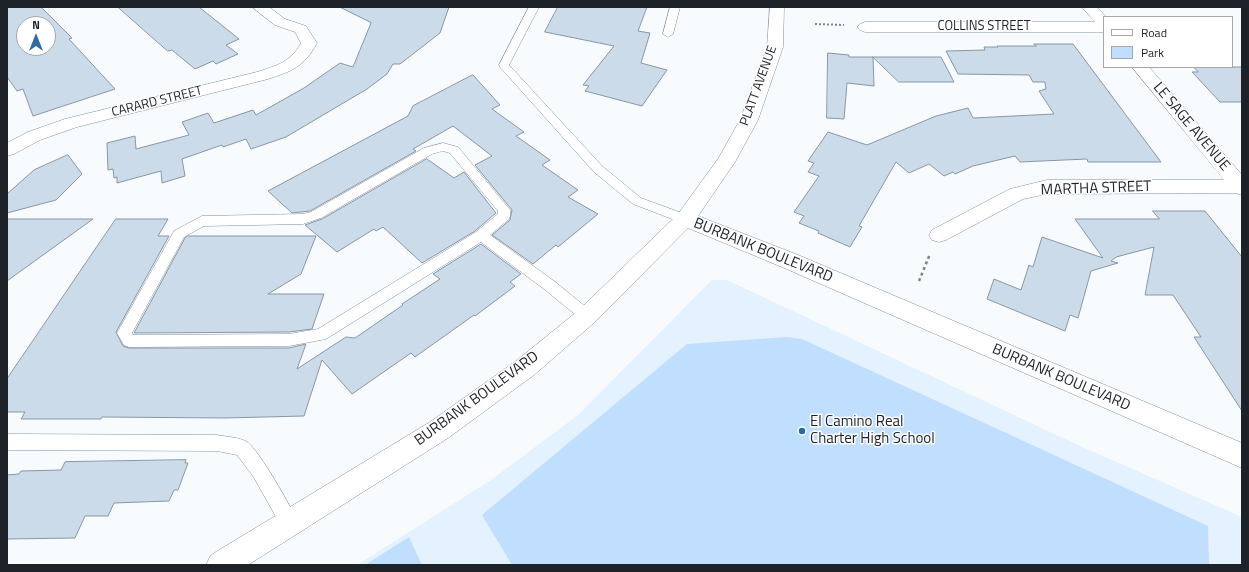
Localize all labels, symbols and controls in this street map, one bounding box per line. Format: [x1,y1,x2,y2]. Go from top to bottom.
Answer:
north arrow [16,16,56,56]
legend [1103,16,1233,68]
text: N [32,17,40,33]
street label: COLLINS STREET [938,19,1030,35]
text: Road [1141,23,1167,42]
text: Park [1141,43,1164,62]
street label: PLATT AVENUE [737,44,781,128]
street label: LE SAGE AVENUE [1149,79,1233,175]
street label: CARARD STREET [110,83,204,121]
street label: MARTHA STREET [1040,178,1152,200]
street label: BURBANK BOULEVARD [691,215,835,287]
street label: BURBANK BOULEVARD [989,341,1133,415]
street label: BURBANK BOULEVARD [412,348,542,450]
place label: El Camino Real Charter High School [810,413,935,448]
marker: El Camino Real Charter High School [797,426,807,436]

